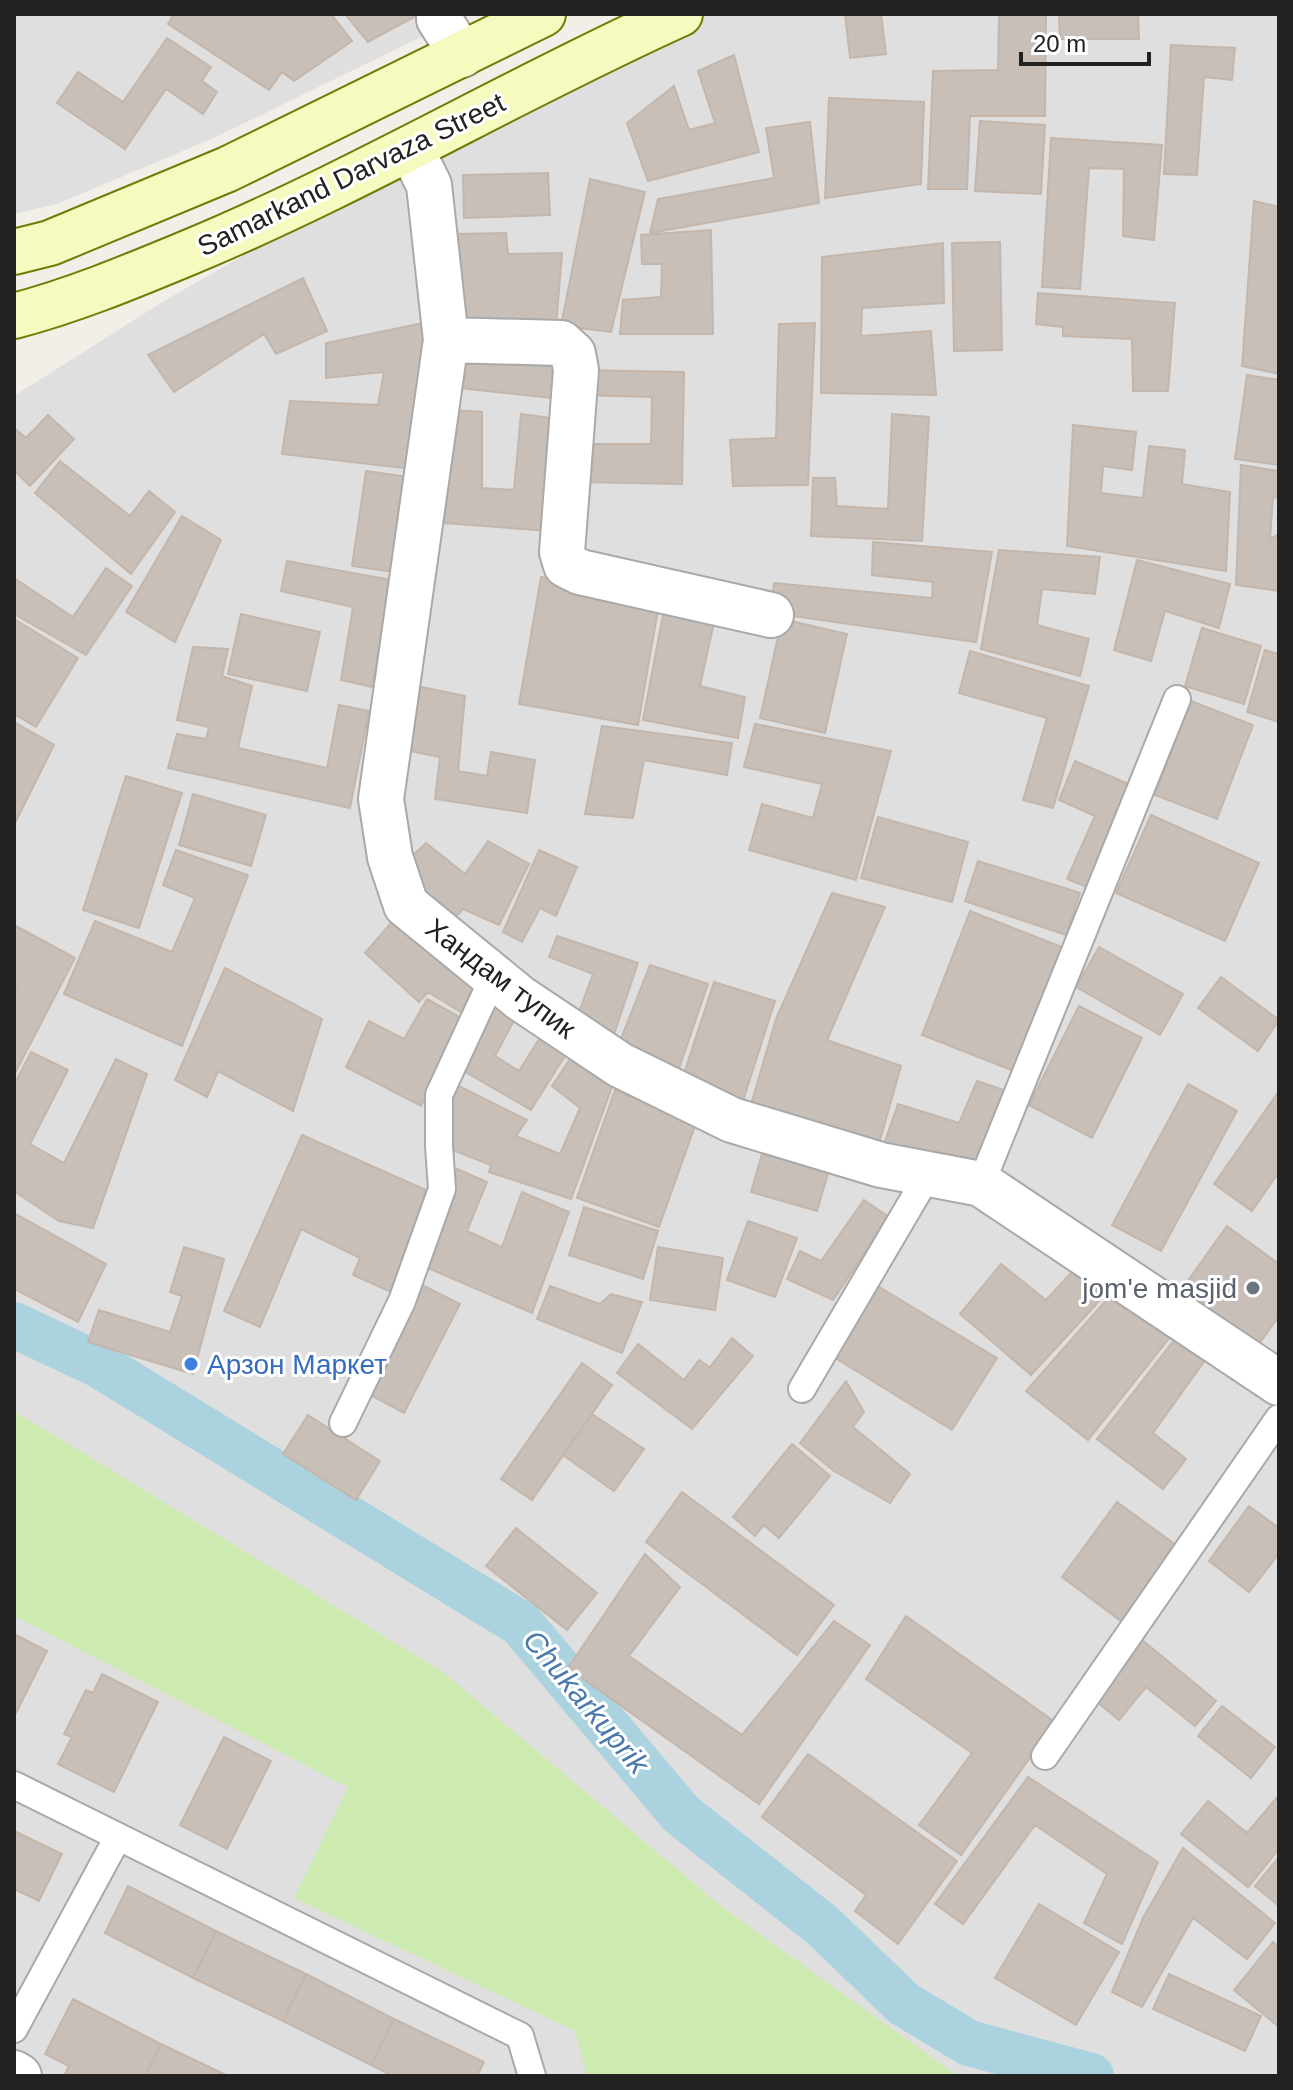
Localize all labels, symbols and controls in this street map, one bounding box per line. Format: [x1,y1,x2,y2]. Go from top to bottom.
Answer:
scale bar [1021,16,1149,66]
text: 20 m [1033,30,1086,57]
street label: Samarkand Darvaza Street [193,86,510,262]
street label: Хандам тупик [420,912,582,1045]
place label: jom'e masjid [1081,1273,1237,1304]
marker: jom'e masjid [1244,1279,1262,1297]
place label: Арзон Маркет [207,1349,387,1380]
marker: Арзон Маркет [182,1355,200,1373]
water label: Chukarkuprik [517,1623,657,1782]

